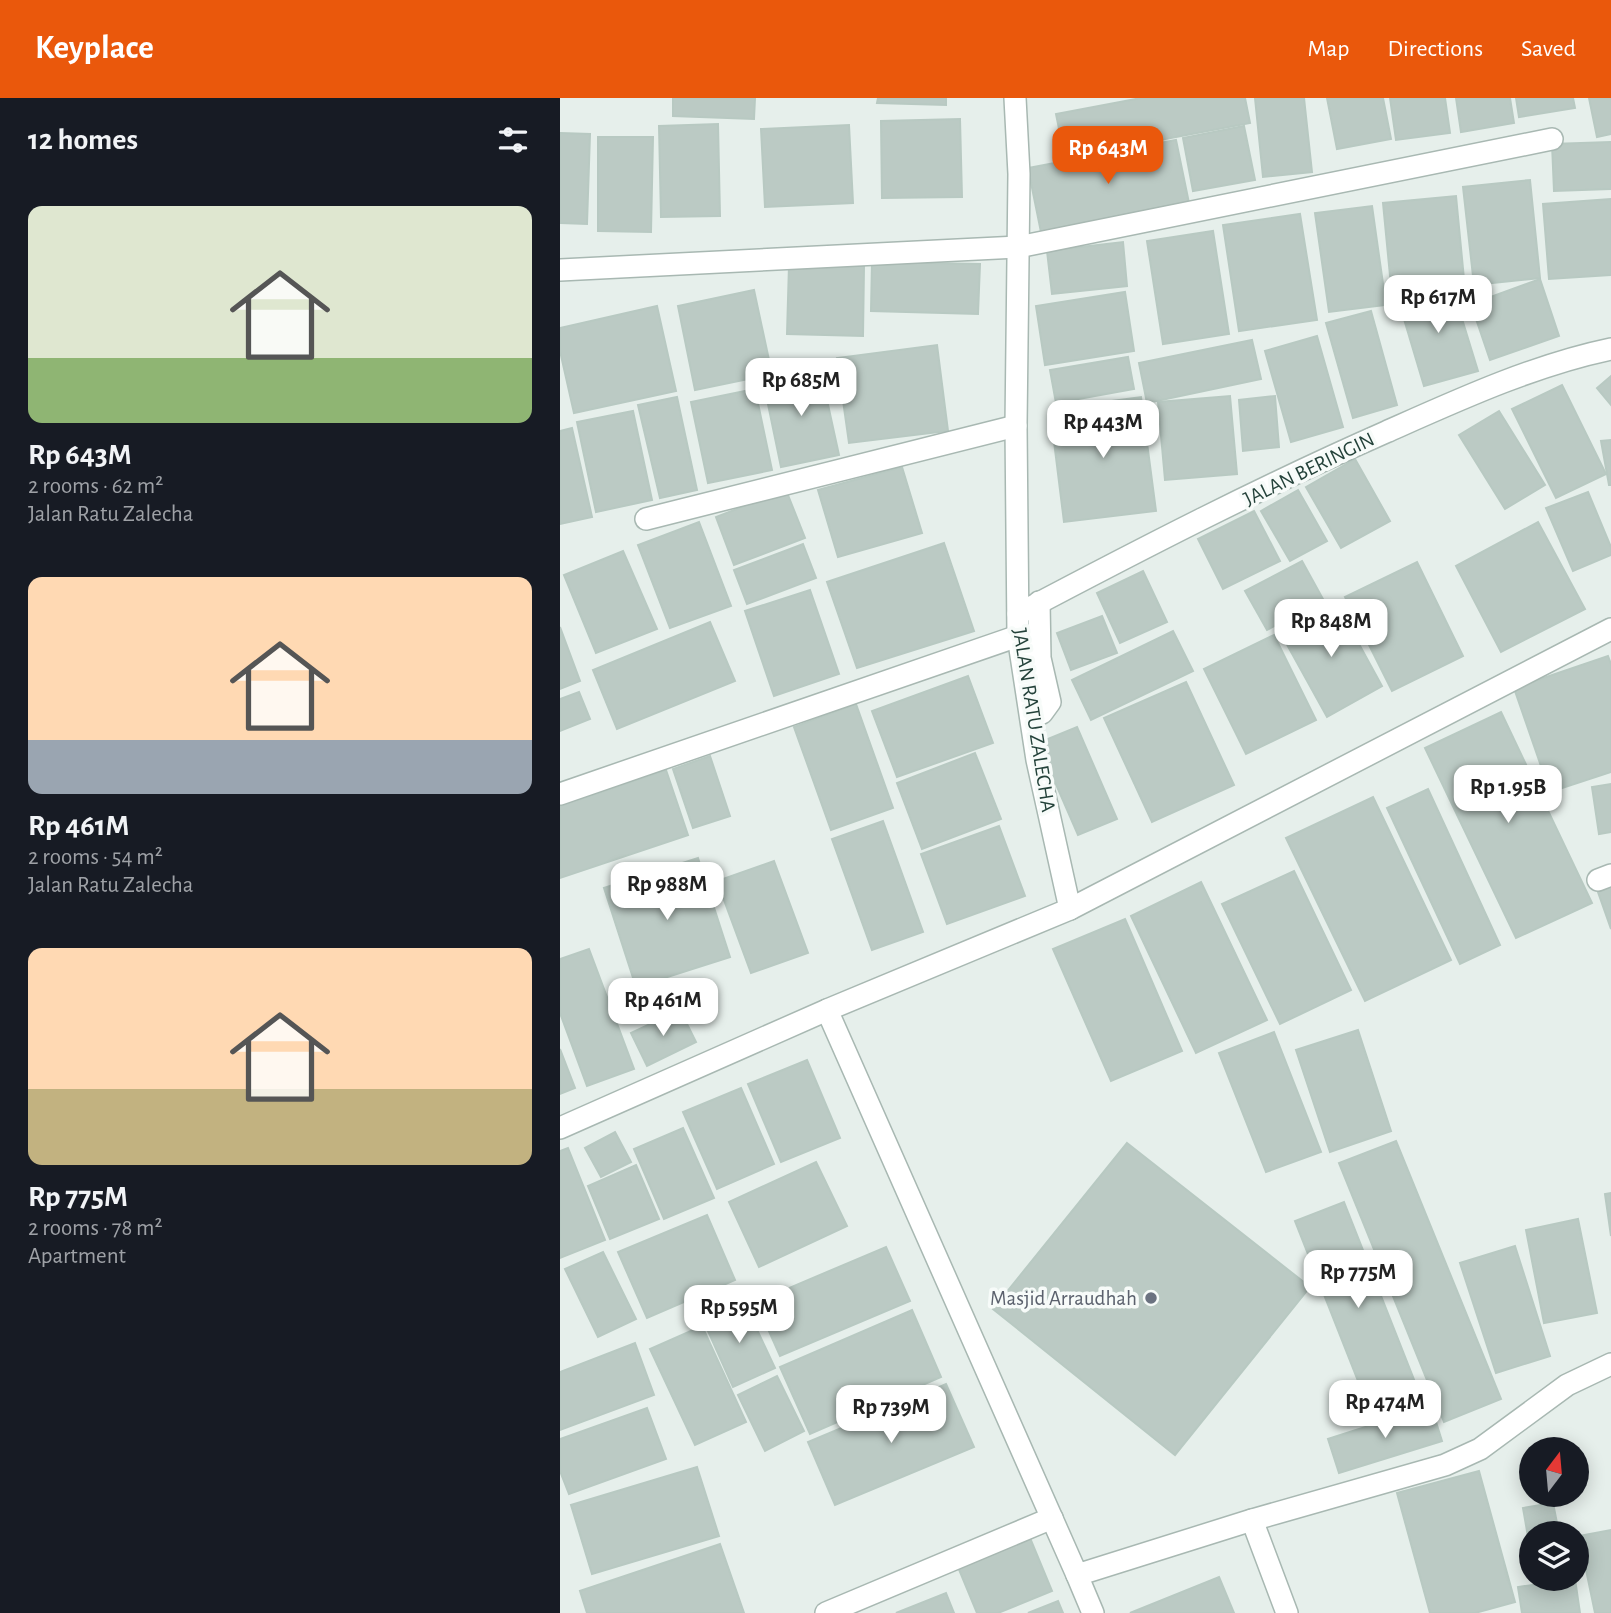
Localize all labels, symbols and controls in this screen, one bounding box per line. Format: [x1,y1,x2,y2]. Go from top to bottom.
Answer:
text: Keyplace [35,32,154,65]
text: Map [1307,37,1349,61]
text: Directions [1387,37,1483,61]
text: Saved [1521,37,1576,61]
icon: filters [494,121,532,159]
text: 12 homes [28,125,138,155]
pin: Rp 643M [1043,126,1173,186]
text: Rp 643M [1068,137,1148,160]
icon: home [217,252,343,378]
pin: Rp 617M [1373,275,1503,335]
text: Rp 617M [1400,286,1476,309]
pin: Rp 685M [736,358,866,418]
text: Rp 685M [761,369,841,392]
pin: Rp 443M [1038,400,1168,460]
text: Rp 443M [1063,411,1143,434]
street label: JALAN BERINGIN [1240,428,1378,510]
text: Rp 643M [28,440,132,470]
text: 2 rooms · 62 m² [28,475,163,498]
text: Jalan Ratu Zalecha [28,503,193,526]
pin: Rp 848M [1266,600,1396,659]
text: Rp 848M [1290,610,1372,633]
icon: home [217,623,343,749]
street label: JALAN RATU ZALECHA [1009,626,1059,814]
pin: Rp 1.95B [1436,766,1580,825]
text: Rp 1.95B [1470,776,1546,799]
text: Rp 461M [28,811,129,841]
text: 2 rooms · 54 m² [28,846,163,869]
pin: Rp 988M [602,862,732,922]
text: Rp 988M [627,873,707,896]
text: Jalan Ratu Zalecha [28,874,193,897]
pin: Rp 461M [598,978,728,1038]
text: Rp 461M [624,989,702,1012]
icon: home [217,994,343,1120]
text: Rp 775M [28,1182,128,1212]
text: 2 rooms · 78 m² [28,1217,163,1240]
text: Apartment [28,1245,126,1268]
pin: Rp 775M [1293,1250,1423,1310]
text: Rp 775M [1320,1261,1396,1284]
pin: Rp 595M [674,1286,804,1345]
place label: Masjid Arraudhah [990,1288,1137,1309]
marker: Masjid Arraudhah [1143,1290,1159,1306]
text: Rp 595M [700,1296,778,1319]
pin: Rp 474M [1320,1380,1450,1440]
pin: Rp 739M [826,1386,956,1445]
text: Rp 474M [1345,1391,1425,1414]
text: Rp 739M [852,1396,930,1419]
north arrow [1519,1437,1589,1507]
map controls [1519,1437,1589,1591]
button: layers [1519,1521,1589,1591]

